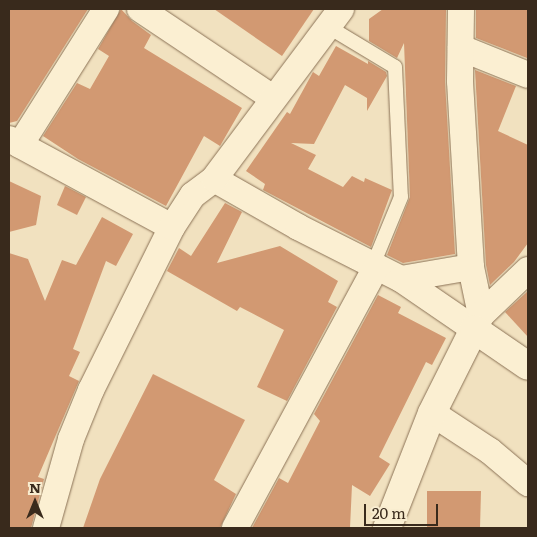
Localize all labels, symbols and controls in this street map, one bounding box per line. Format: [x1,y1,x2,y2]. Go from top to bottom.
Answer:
north arrow [10,477,60,527]
text: N [29,477,41,497]
scale bar [367,494,441,526]
text: 20 m [372,501,406,524]

